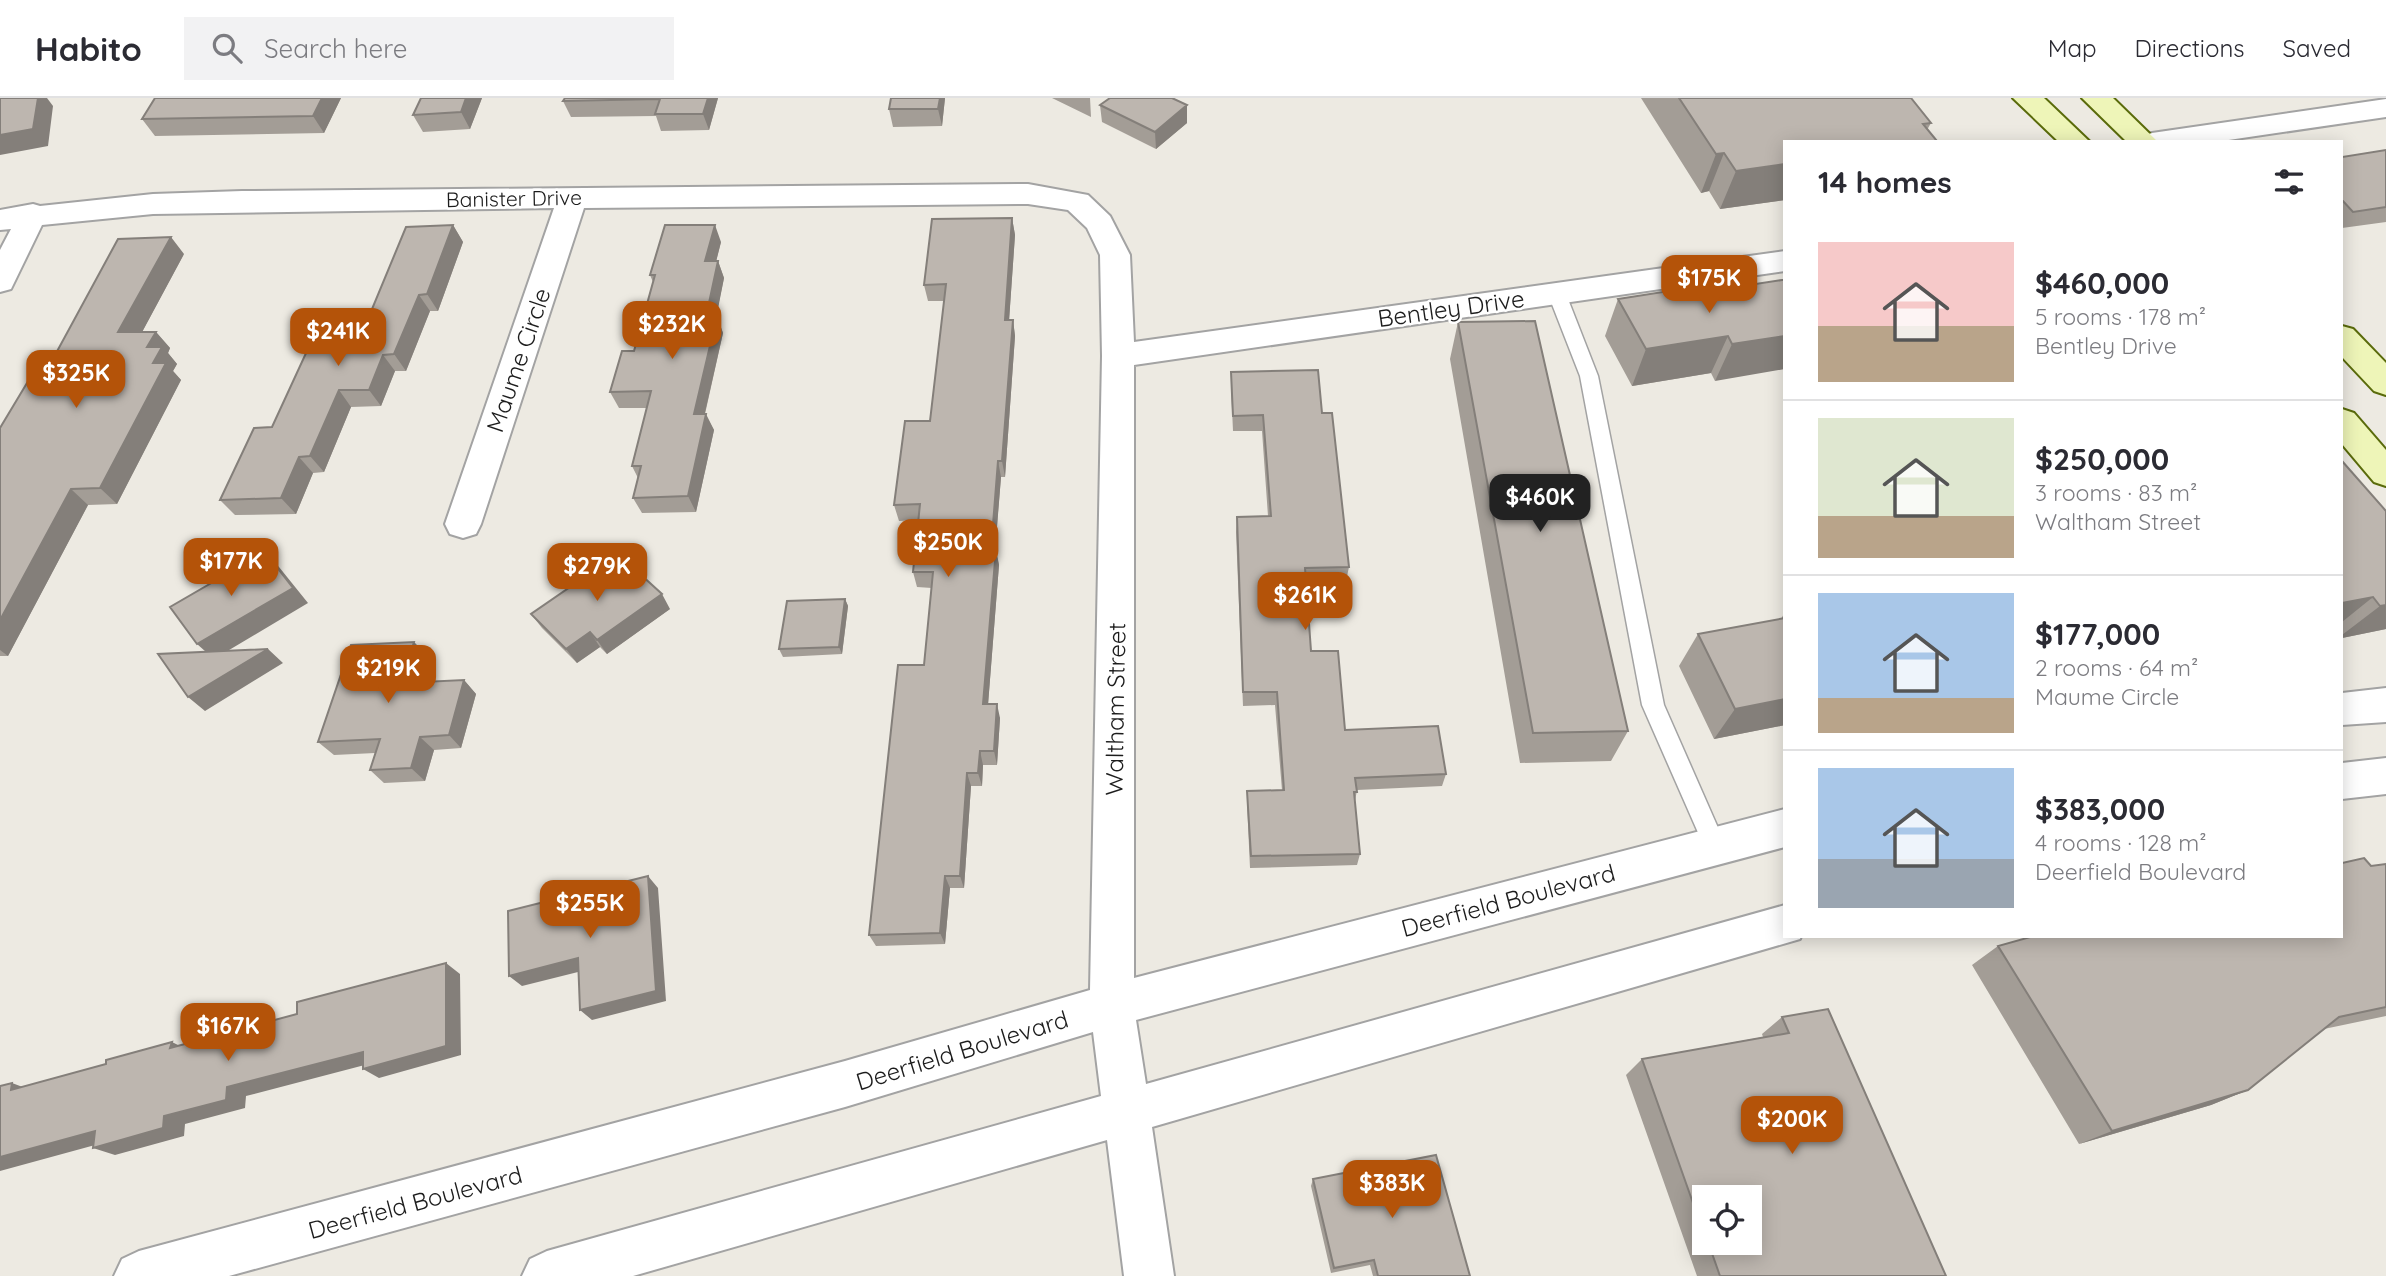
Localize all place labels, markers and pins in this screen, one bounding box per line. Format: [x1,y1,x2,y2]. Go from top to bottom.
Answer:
pin: $175K [1660,256,1758,315]
pin: $232K [623,302,721,361]
pin: $241K [289,308,387,368]
pin: $325K [27,350,125,410]
pin: $460K [1491,474,1589,534]
pin: $250K [899,519,997,579]
pin: $177K [182,538,280,598]
pin: $279K [548,544,646,603]
pin: $261K [1256,573,1354,632]
pin: $219K [339,646,437,705]
pin: $255K [541,880,639,940]
pin: $167K [179,1004,277,1063]
pin: $200K [1743,1096,1841,1156]
pin: $383K [1343,1160,1441,1220]

